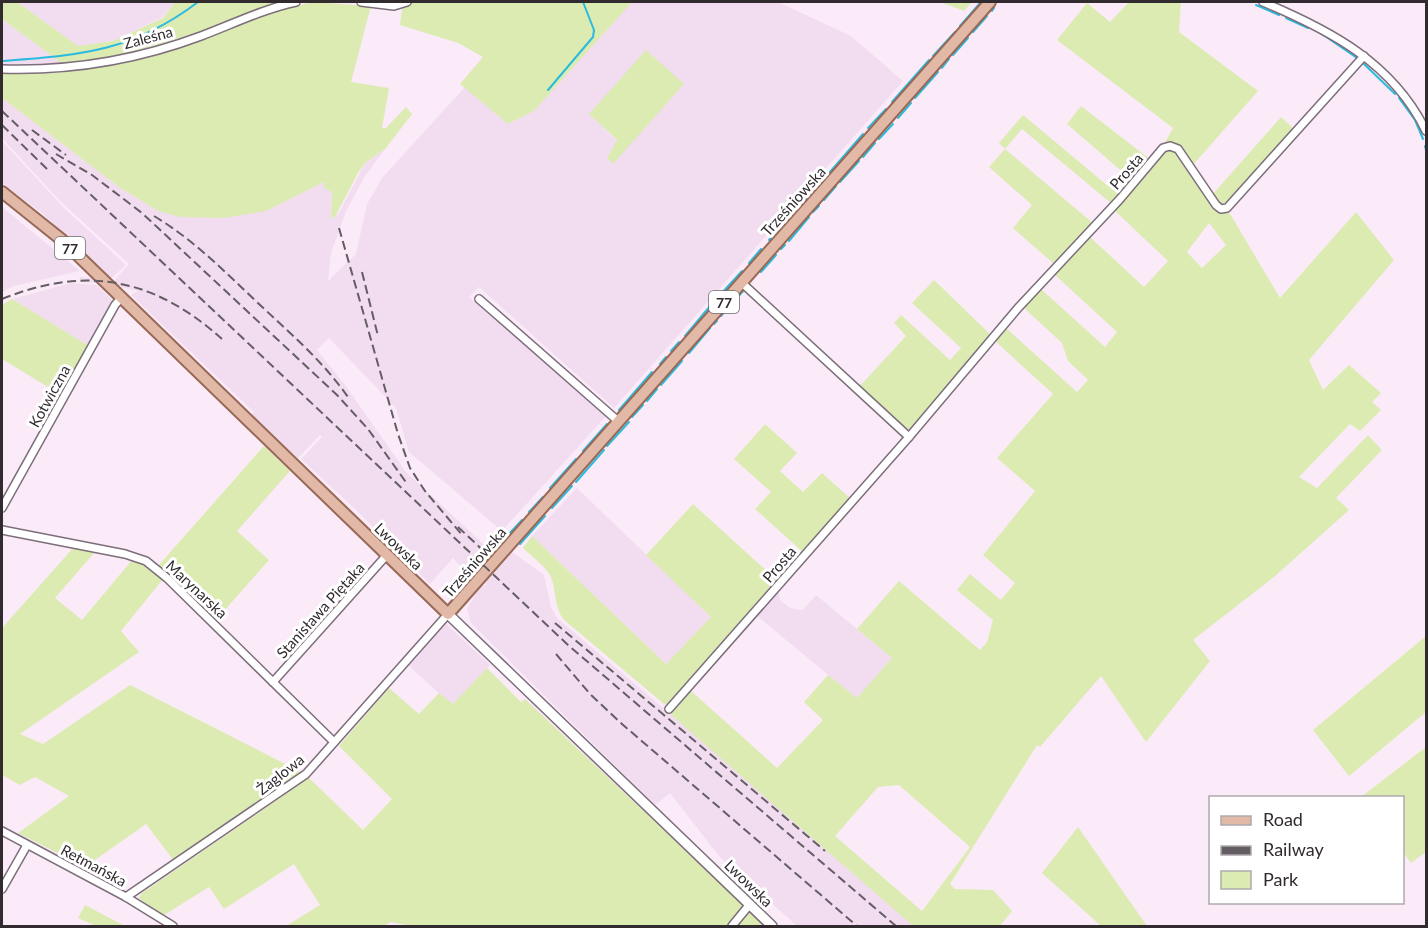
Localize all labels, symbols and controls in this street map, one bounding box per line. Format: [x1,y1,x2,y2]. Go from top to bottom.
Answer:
street label: Zaleśna [121,22,175,52]
street label: Prosta [1105,149,1147,193]
street label: Trześniowska [757,163,829,239]
road number: 77 [55,237,85,259]
road number: 77 [709,291,739,313]
street label: Kotwiczna [25,362,73,430]
street label: Lwowska [371,519,427,573]
street label: Trześniowska [439,523,509,601]
street label: Prosta [758,542,800,586]
street label: Marynarska [163,556,231,622]
street label: Stanisława Piętaka [272,558,368,662]
street label: Żaglowa [253,750,307,798]
legend [1209,796,1404,904]
text: Road [1263,808,1303,830]
text: Railway [1263,838,1324,860]
street label: Retmańska [58,840,130,890]
street label: Lwowska [721,856,777,910]
text: Park [1263,868,1299,890]

